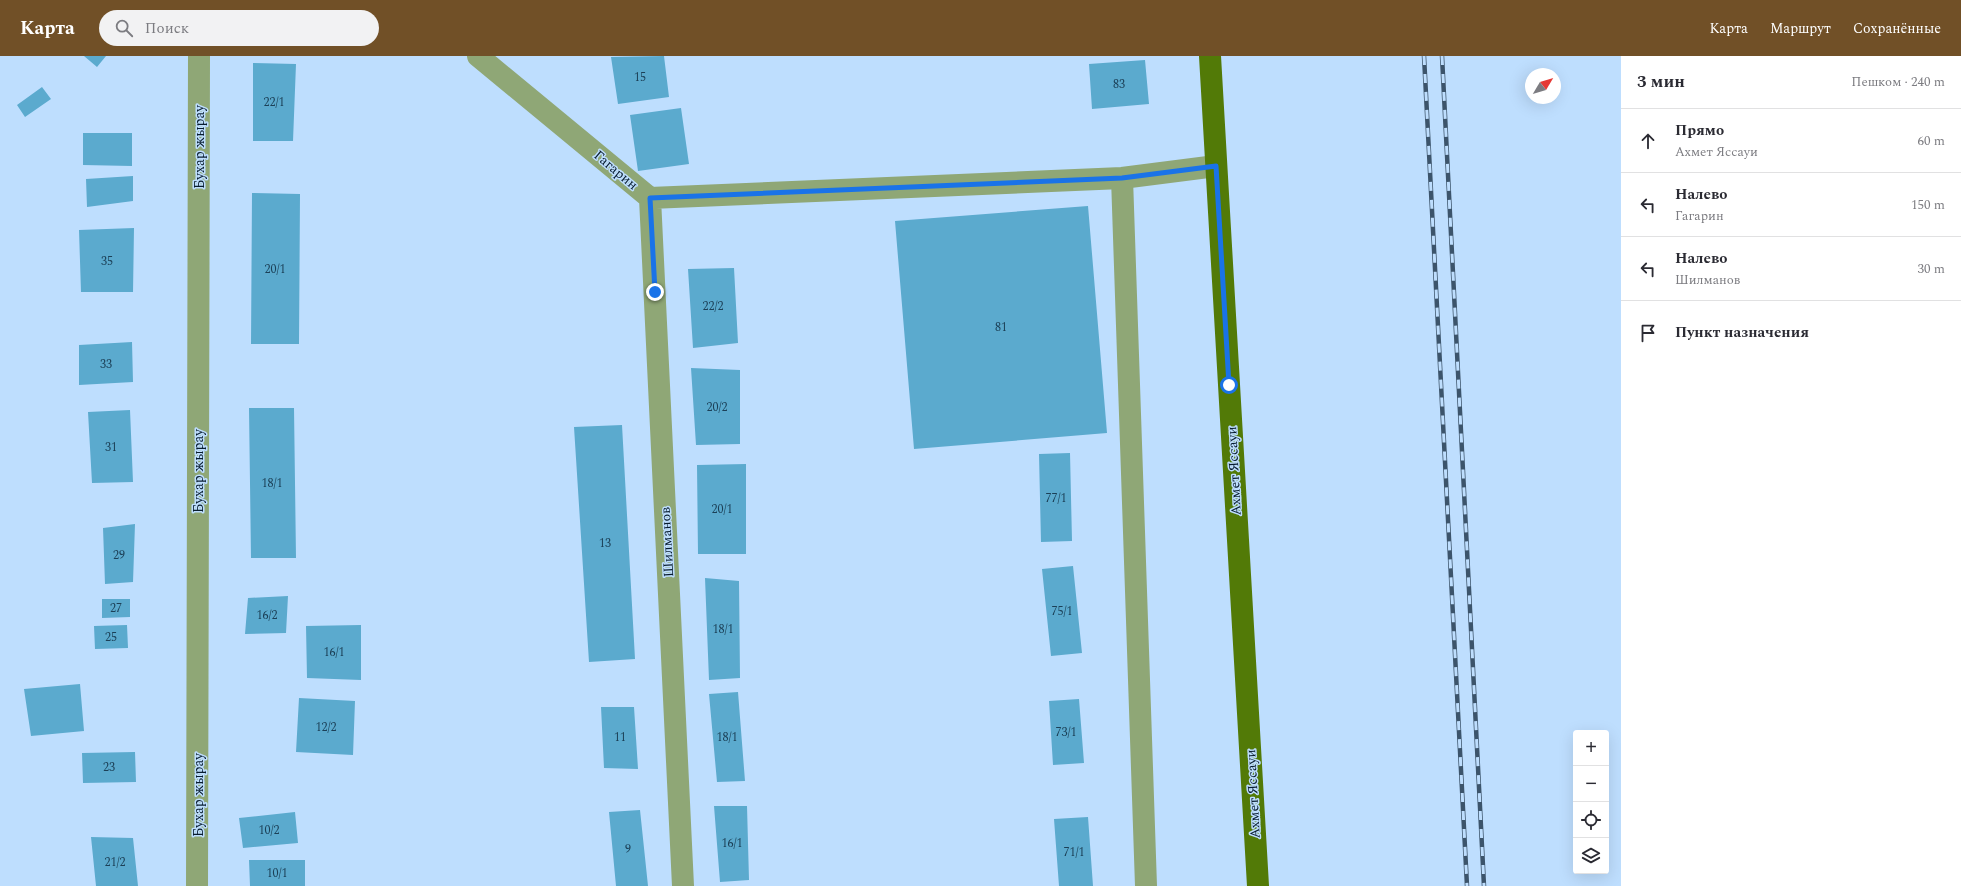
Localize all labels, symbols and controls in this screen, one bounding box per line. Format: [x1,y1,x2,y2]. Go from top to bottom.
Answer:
search box [99,10,379,46]
text: Карта [20,14,75,43]
icon: search [113,17,135,39]
text: Поиск [145,17,189,40]
text: Карта [1710,18,1748,39]
text: Маршрут [1770,18,1831,39]
text: Сохранённые [1853,18,1941,39]
house number: 15 [634,68,646,87]
north arrow [1525,68,1561,104]
text: 3 мин [1637,69,1685,95]
text: Пешком · 240 m [1851,72,1945,92]
house number: 83 [1113,75,1125,94]
house number: 22/1 [263,93,285,112]
street label: Бухар жырау [189,104,210,189]
text: Прямо [1675,119,1724,142]
icon: ahead [1637,130,1659,152]
text: 60 m [1918,131,1945,151]
text: Ахмет Яссауи [1675,142,1758,162]
street label: Гагарин [589,145,643,195]
text: Налево [1675,183,1728,206]
icon: left [1637,194,1659,216]
text: 150 m [1911,195,1945,215]
text: Гагарин [1675,206,1724,226]
text: Налево [1675,247,1728,270]
house number: 35 [101,252,113,271]
icon: left [1637,258,1659,280]
text: 30 m [1918,259,1945,279]
house number: 20/1 [264,260,286,279]
text: Шилманов [1675,270,1740,290]
route end [646,283,664,301]
house number: 22/2 [702,297,724,316]
house number: 81 [995,318,1007,337]
text: Пункт назначения [1675,321,1809,344]
icon: arrive [1637,322,1659,344]
house number: 33 [100,355,112,374]
route start [1220,376,1238,394]
house number: 20/2 [706,398,728,417]
street label: Ахмет Яссауи [1221,426,1247,516]
street label: Бухар жырау [188,428,209,513]
house number: 31 [105,438,117,457]
house number: 18/1 [261,474,283,493]
house number: 77/1 [1045,489,1067,508]
house number: 20/1 [711,500,733,519]
street label: Шилманов [655,506,679,578]
house number: 13 [599,534,611,553]
house number: 29 [113,546,125,565]
house number: 27 [110,599,122,618]
house number: 75/1 [1051,602,1073,621]
house number: 16/2 [256,606,278,625]
house number: 18/1 [712,620,734,639]
house number: 25 [105,628,117,647]
house number: 16/1 [323,643,345,662]
house number: 12/2 [315,718,337,737]
house number: 73/1 [1055,723,1077,742]
house number: 11 [614,728,626,747]
house number: 18/1 [716,728,738,747]
map controls [1573,730,1609,874]
button: + [1573,730,1609,766]
street label: Ахмет Яссауи [1240,749,1266,839]
street label: Бухар жырау [188,752,209,837]
house number: 23 [103,758,115,777]
button: − [1573,766,1609,802]
button: locate [1573,802,1609,838]
house number: 10/2 [258,821,280,840]
house number: 16/1 [721,834,743,853]
button: layers [1573,838,1609,874]
house number: 9 [625,840,631,859]
house number: 71/1 [1063,843,1085,862]
house number: 21/2 [104,853,126,872]
house number: 10/1 [266,864,288,883]

